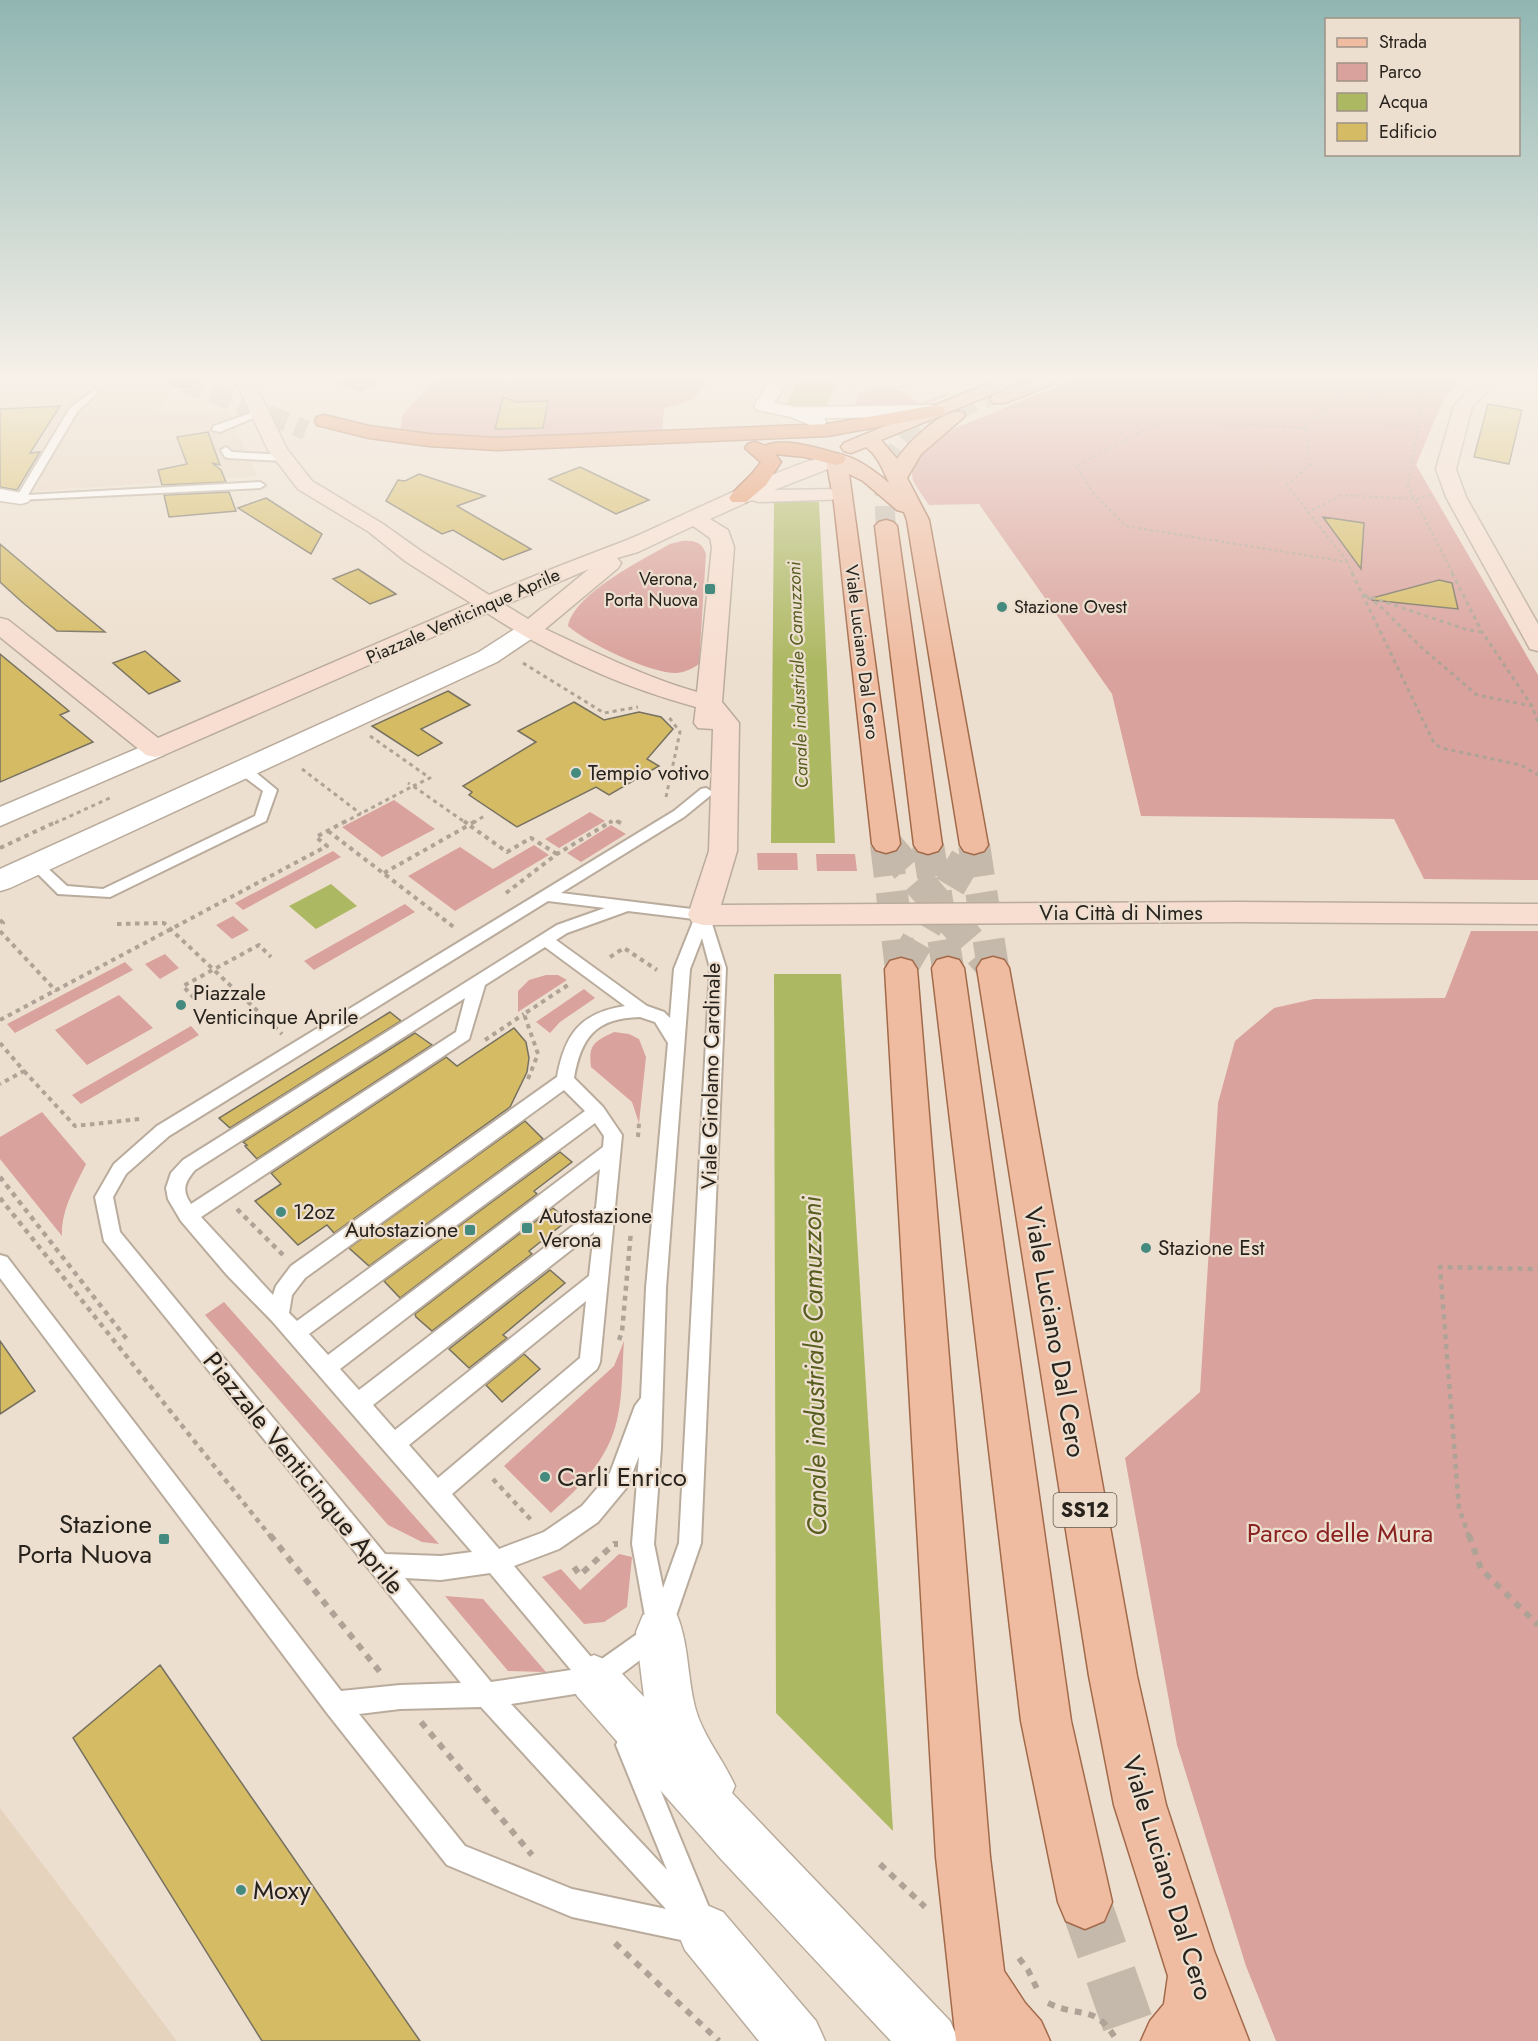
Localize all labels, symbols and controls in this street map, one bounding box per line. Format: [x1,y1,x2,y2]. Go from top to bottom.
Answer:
legend [1325,18,1520,156]
text: Strada [1379,29,1427,55]
text: Parco [1379,59,1421,85]
text: Acqua [1379,89,1428,115]
text: Edificio [1379,119,1437,145]
water label: Canale industriale Camuzzoni [781,561,815,789]
street label: Piazzale Venticinque Aprile [362,562,564,670]
street label: Viale Luciano Dal Cero [838,563,886,741]
place label: Verona, Porta Nuova [605,566,698,613]
marker: Verona, Porta Nuova [703,582,717,596]
place label: Stazione Ovest [1014,594,1127,620]
marker: Stazione Ovest [995,600,1009,614]
place label: Tempio votivo [588,758,709,788]
marker: Tempio votivo [569,766,583,780]
street label: Via Città di Nimes [1039,898,1203,928]
street label: Viale Girolamo Cardinale [694,962,728,1189]
place label: Piazzale Venticinque Aprile [193,978,358,1032]
marker: Piazzale Venticinque Aprile [174,998,188,1012]
water label: Canale industriale Camuzzoni [792,1194,836,1536]
place label: 12oz [293,1197,336,1227]
place label: Autostazione Verona [539,1201,652,1255]
street label: Viale Luciano Dal Cero [1014,1204,1096,1460]
marker: 12oz [274,1205,288,1219]
place label: Autostazione [345,1215,458,1245]
marker: Autostazione Verona [520,1221,534,1235]
marker: Autostazione [463,1223,477,1237]
place label: Stazione Est [1158,1233,1264,1263]
marker: Stazione Est [1139,1241,1153,1255]
street label: Piazzale Venticinque Aprile [194,1343,414,1603]
place label: Carli Enrico [557,1458,687,1496]
marker: Carli Enrico [538,1470,552,1484]
road number: SS12 [1054,1493,1116,1527]
place label: Stazione Porta Nuova [17,1505,152,1573]
park label: Parco delle Mura [1247,1514,1433,1552]
marker: Stazione Porta Nuova [157,1532,171,1546]
street label: Viale Luciano Dal Cero [1113,1751,1223,2005]
place label: Moxy [253,1871,311,1909]
marker: Moxy [234,1883,248,1897]

